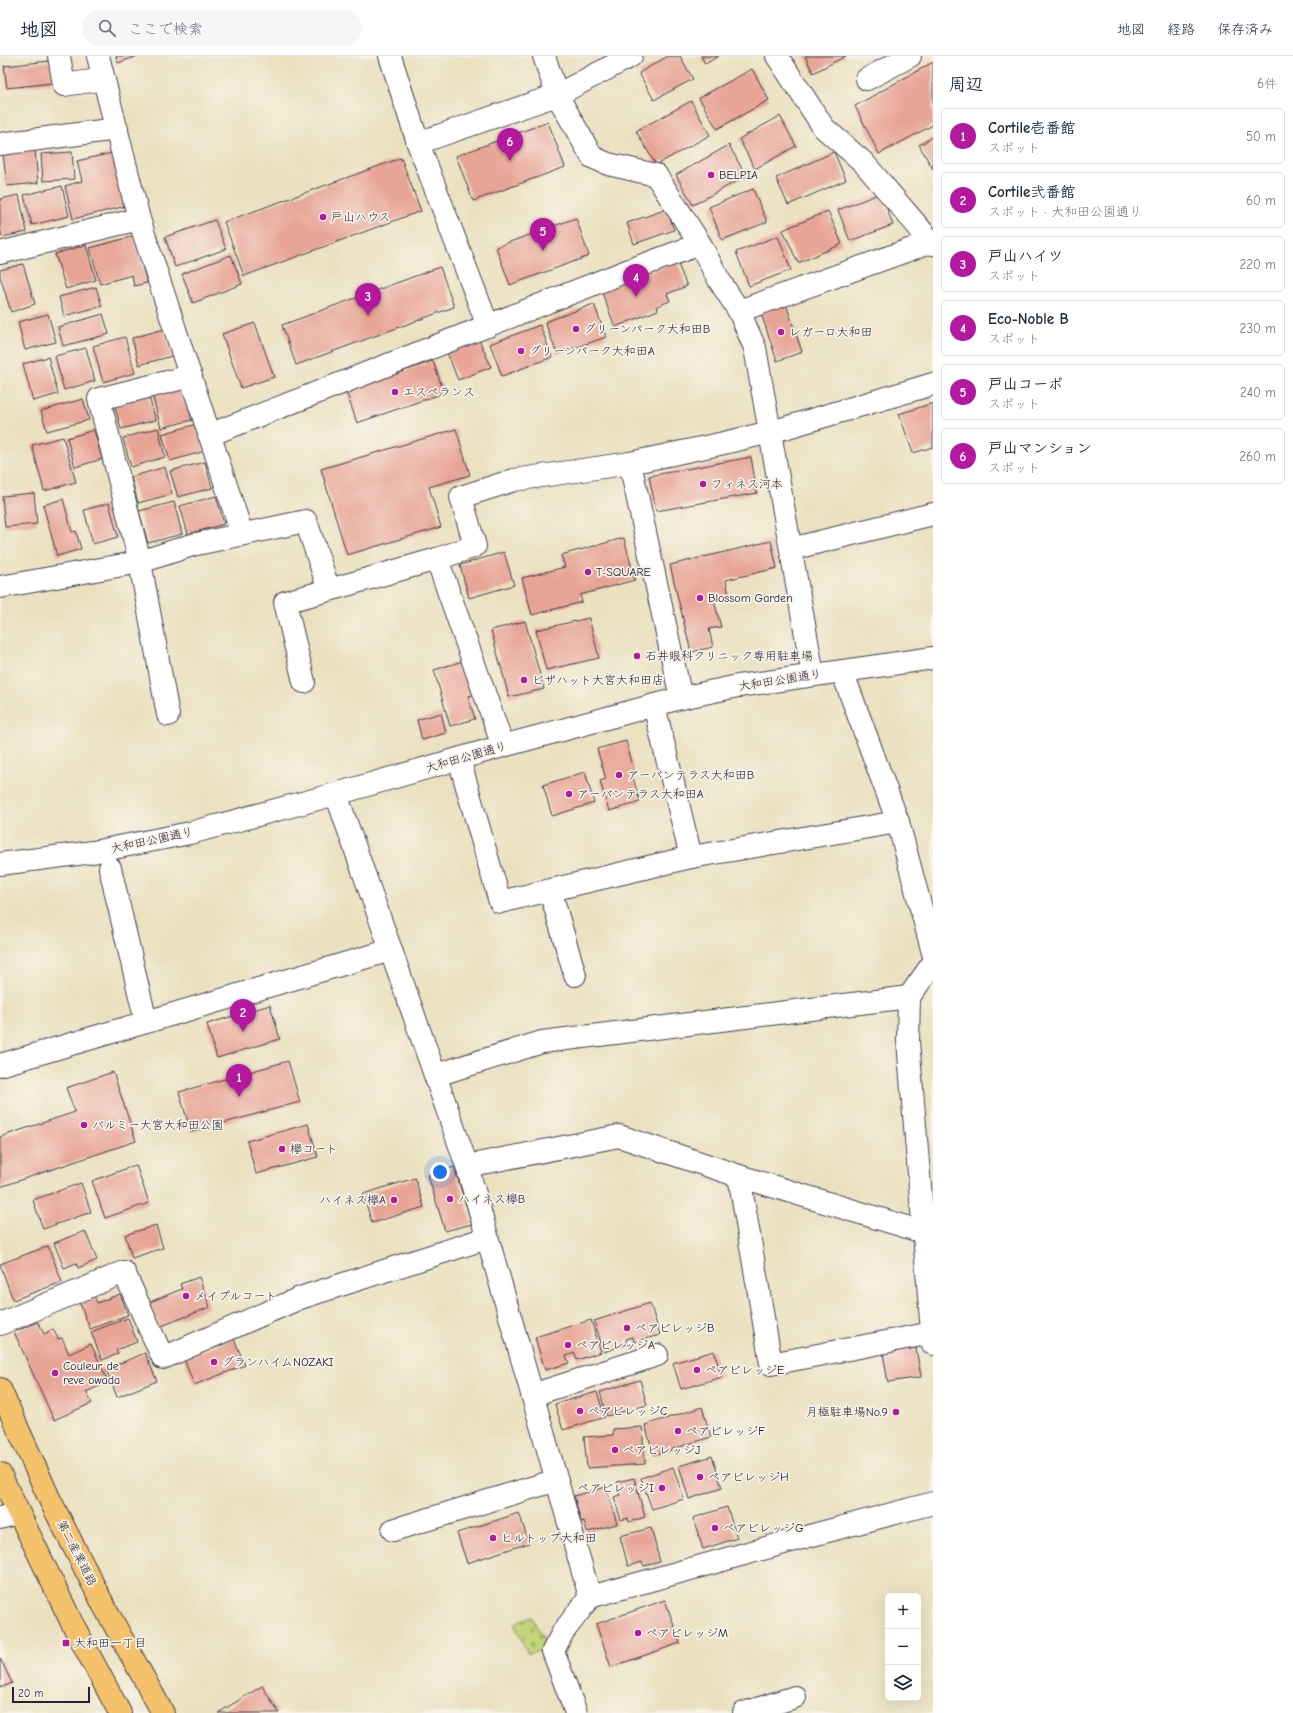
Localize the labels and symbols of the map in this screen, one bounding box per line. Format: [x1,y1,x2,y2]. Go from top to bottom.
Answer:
pin: 6 [497,128,523,161]
place label: BELPIA [719,168,758,182]
marker: BELPIA [706,170,716,180]
place label: 戸山ハウス [331,210,390,224]
marker: 戸山ハウス [318,212,328,222]
pin: 5 [530,218,556,251]
pin: 4 [623,264,649,297]
pin: 3 [355,283,381,316]
place label: グリーンパーク大和田B [584,322,710,336]
marker: グリーンパーク大和田B [571,324,581,334]
place label: レガーロ大和田 [789,325,873,339]
marker: レガーロ大和田 [776,327,786,337]
place label: グリーンパーク大和田A [529,344,655,358]
marker: グリーンパーク大和田A [516,346,526,356]
place label: エスペランス [403,385,475,399]
marker: エスペランス [390,387,400,397]
place label: フィネス河本 [711,477,783,491]
marker: フィネス河本 [698,479,708,489]
place label: T-SQUARE [596,565,651,579]
marker: T-SQUARE [583,567,593,577]
place label: Blossom Garden [708,591,793,605]
marker: Blossom Garden [695,593,705,603]
place label: 石井眼科クリニック専用駐車場 [645,649,813,663]
marker: 石井眼科クリニック専用駐車場 [632,651,642,661]
street label: 大和田公園通り [737,667,823,693]
place label: ピザハット大宮大和田店 [532,673,664,687]
marker: ピザハット大宮大和田店 [519,675,529,685]
street label: 大和田公園通り [424,739,508,775]
place label: アーバンテラス大和田B [627,768,754,782]
marker: アーバンテラス大和田B [614,770,624,780]
place label: アーバンテラス大和田A [577,787,704,801]
marker: アーバンテラス大和田A [564,789,574,799]
street label: 大和田公園通り [109,824,195,856]
pin: 2 [230,999,256,1032]
pin: 1 [226,1064,252,1097]
place label: バルミー大宮大和田公園 [92,1118,224,1132]
marker: バルミー大宮大和田公園 [79,1120,89,1130]
place label: 欅コート [290,1142,338,1156]
marker: 欅コート [277,1144,287,1154]
your location [430,1162,450,1182]
place label: ハイネス欅B [458,1192,525,1206]
place label: ハイネス欅A [319,1193,386,1207]
marker: ハイネス欅B [445,1194,455,1204]
marker: ハイネス欅A [389,1195,399,1205]
place label: メイプルコート [194,1289,277,1303]
marker: メイプルコート [181,1291,191,1301]
place label: ペアビレッジB [635,1321,714,1335]
marker: ペアビレッジB [622,1323,632,1333]
place label: ペアビレッジA [576,1338,655,1352]
marker: ペアビレッジA [563,1340,573,1350]
place label: グランハイムNOZAKI [222,1355,334,1369]
marker: グランハイムNOZAKI [209,1357,219,1367]
place label: Couleur de reve owada [63,1359,120,1387]
place label: ペアビレッジE [705,1363,784,1377]
marker: ペアビレッジE [692,1365,702,1375]
marker: Couleur de reve owada [50,1368,60,1378]
place label: ペアビレッジC [588,1404,667,1418]
place label: 月極駐車場No.9 [806,1405,888,1419]
marker: ペアビレッジC [575,1406,585,1416]
marker: 月極駐車場No.9 [891,1407,901,1417]
place label: ペアビレッジF [686,1424,765,1438]
marker: ペアビレッジF [673,1426,683,1436]
place label: ペアビレッジJ [623,1443,701,1457]
marker: ペアビレッジJ [610,1445,620,1455]
place label: ペアビレッジH [708,1470,789,1484]
marker: ペアビレッジH [695,1472,705,1482]
place label: ペアビレッジI [577,1481,654,1495]
marker: ペアビレッジI [657,1483,667,1493]
street label: 第二産業道路 [54,1518,100,1588]
place label: ペアビレッジG [723,1521,804,1535]
marker: ペアビレッジG [710,1523,720,1533]
place label: ヒルトップ大和田 [501,1531,597,1545]
marker: ヒルトップ大和田 [488,1533,498,1543]
place label: ペアビレッジM [646,1626,728,1640]
marker: ペアビレッジM [633,1628,643,1638]
place label: 大和田一丁目 [74,1636,146,1650]
marker: 大和田一丁目 [61,1638,71,1648]
scale bar [12,1685,90,1704]

